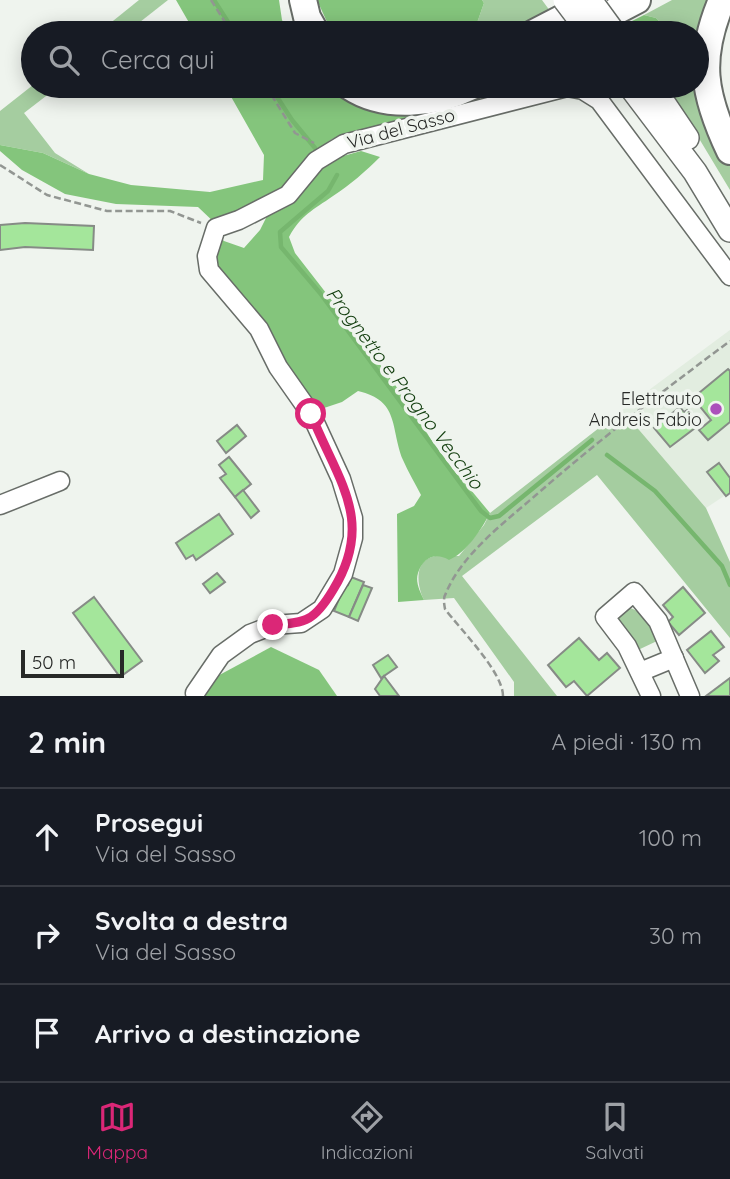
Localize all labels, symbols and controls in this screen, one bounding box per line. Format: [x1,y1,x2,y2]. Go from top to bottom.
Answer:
search box [21,21,709,98]
icon: search [45,41,83,79]
text: Cerca qui [101,43,215,76]
street label: Via del Sasso [344,103,457,154]
water label: Prognetto e Progno Vecchio [321,282,490,495]
place label: Elettrauto Andreis Fabio [589,387,702,431]
route start [295,398,326,429]
marker: Elettrauto Andreis Fabio [708,401,724,417]
route end [257,609,288,640]
scale bar [21,647,124,679]
text: 50 m [32,650,76,674]
text: 2 min [28,723,106,761]
text: A piedi · 130 m [552,727,702,756]
text: Prosegui [95,806,203,839]
icon: ahead [28,818,66,856]
text: 100 m [639,823,702,852]
text: Via del Sasso [95,839,236,868]
text: Svolta a destra [95,904,288,937]
icon: right [28,916,66,954]
text: 30 m [649,921,702,950]
text: Via del Sasso [95,937,236,966]
icon: arrive [28,1014,66,1052]
text: Arrivo a destinazione [95,1017,361,1050]
tab: Mappa [86,1098,148,1164]
tab: Indicazioni [321,1098,413,1164]
tab: Salvati [586,1098,644,1164]

